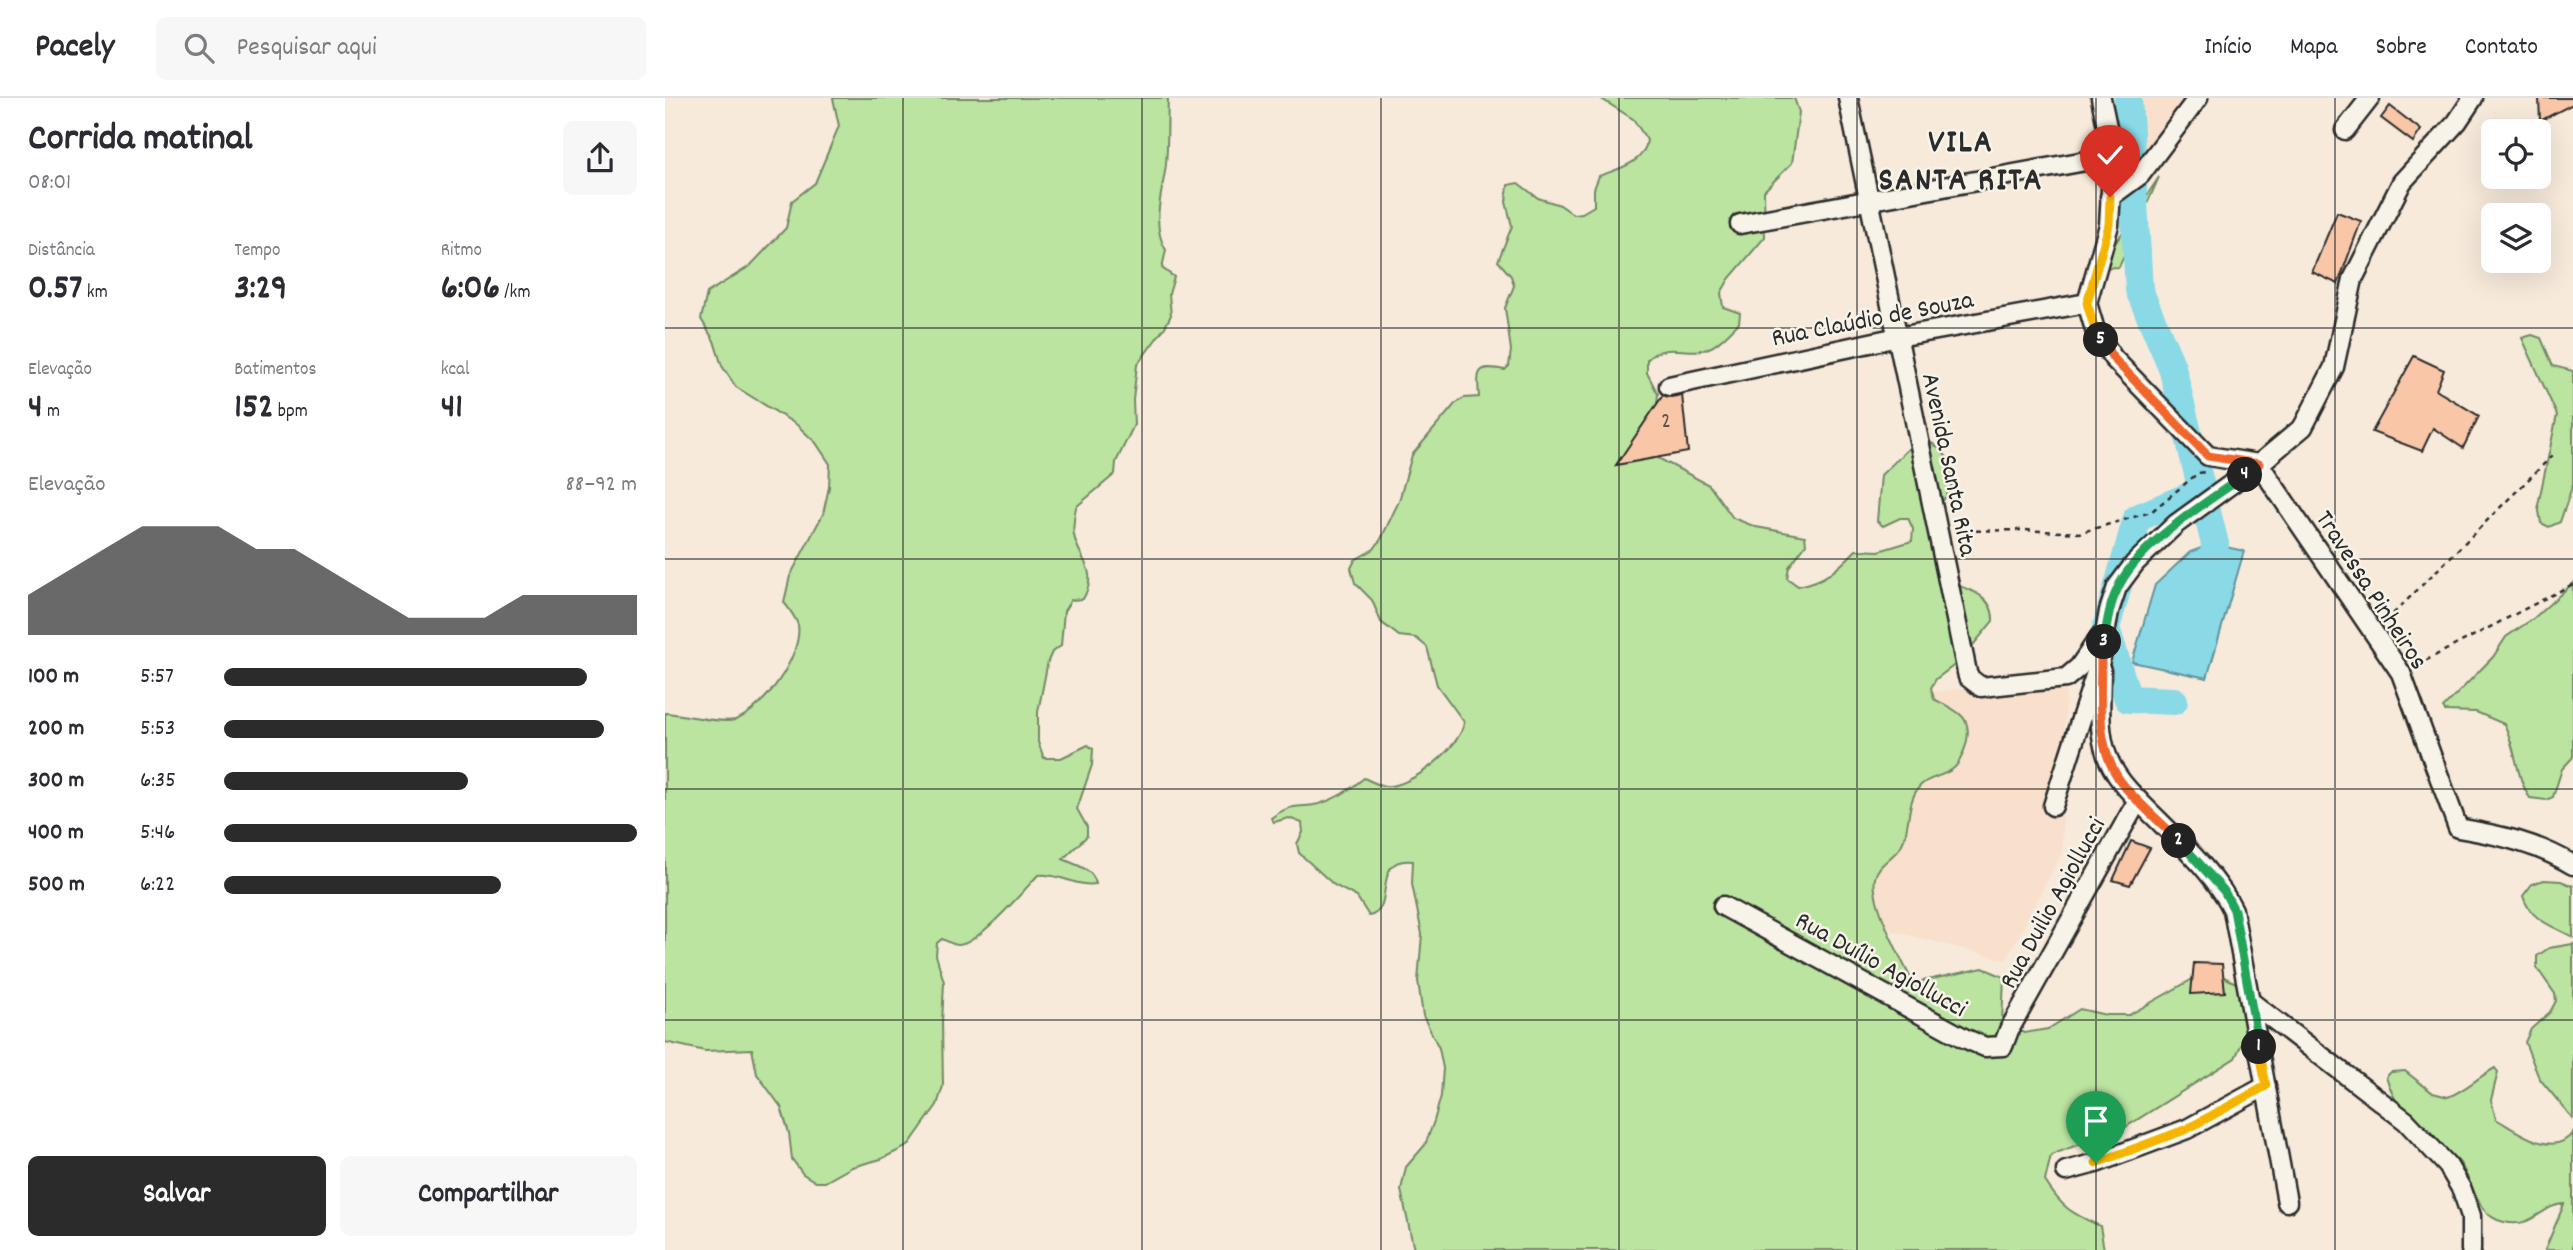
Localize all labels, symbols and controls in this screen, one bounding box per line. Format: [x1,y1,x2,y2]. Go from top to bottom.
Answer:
search box [156,17,646,80]
text: Pacely [35,25,114,72]
icon: search [180,29,218,67]
text: Pesquisar aqui [236,30,377,67]
text: Início [2204,31,2252,65]
text: Mapa [2290,31,2338,65]
text: Sobre [2376,31,2427,65]
text: Contato [2465,31,2538,65]
text: Corrida matinal [28,113,253,168]
map controls [2481,119,2551,273]
button: locate [2481,119,2551,189]
button: share [563,121,637,195]
district label: VILA SANTA RITA [1878,121,2044,206]
pin [2080,125,2140,197]
icon: check [2091,136,2129,174]
text: 08:01 [28,167,71,200]
button: layers [2481,203,2551,273]
text: Distância [28,238,95,265]
text: Tempo [234,238,281,265]
text: Ritmo [441,238,482,265]
text: 0.57 [28,265,83,315]
text: 3:29 [234,265,287,315]
text: 6:06 [441,265,500,315]
text: km [83,280,108,307]
text: /km [500,280,530,307]
street label: Rua Claúdio de Souza [1769,283,1978,358]
pin: 5 [2083,322,2119,358]
text: 5 [2096,326,2105,353]
text: Elevação [28,357,92,384]
text: Batimentos [234,357,316,384]
text: kcal [441,357,470,384]
street label: Avenida Santa Rita [1910,370,1985,560]
text: 4 [28,384,43,434]
text: 152 [234,384,274,434]
text: 41 [441,384,463,434]
text: m [43,399,60,426]
text: bpm [274,399,308,426]
house number: 2 [1661,406,1671,439]
pin: 4 [2227,458,2263,492]
text: 4 [2241,461,2248,488]
text: Elevação [28,469,105,502]
text: 88–92 m [565,469,637,502]
street label: Travessa Pinheiros [2305,504,2436,678]
pin: 3 [2087,624,2121,660]
text: 3 [2099,628,2108,655]
text: 100 m [28,661,79,694]
text: 5:57 [140,661,174,694]
text: 200 m [28,713,84,746]
text: 5:53 [140,713,175,746]
text: 300 m [28,765,84,798]
text: 6:35 [140,765,176,798]
street label: Rua Duilio Agiollucci [1992,811,2117,996]
text: 400 m [28,817,84,850]
text: 5:46 [140,817,175,850]
pin: 2 [2161,824,2197,858]
text: 2 [2174,827,2183,854]
text: 500 m [28,869,85,902]
text: 6:22 [140,869,175,902]
street label: Rua Duílio Agiollucci [1788,904,1973,1029]
pin: 1 [2241,1030,2277,1065]
text: 1 [2256,1033,2261,1060]
pin [2066,1091,2126,1163]
icon: arrive [2077,1102,2115,1140]
button: Salvar [28,1156,326,1236]
button: Compartilhar [340,1156,637,1236]

